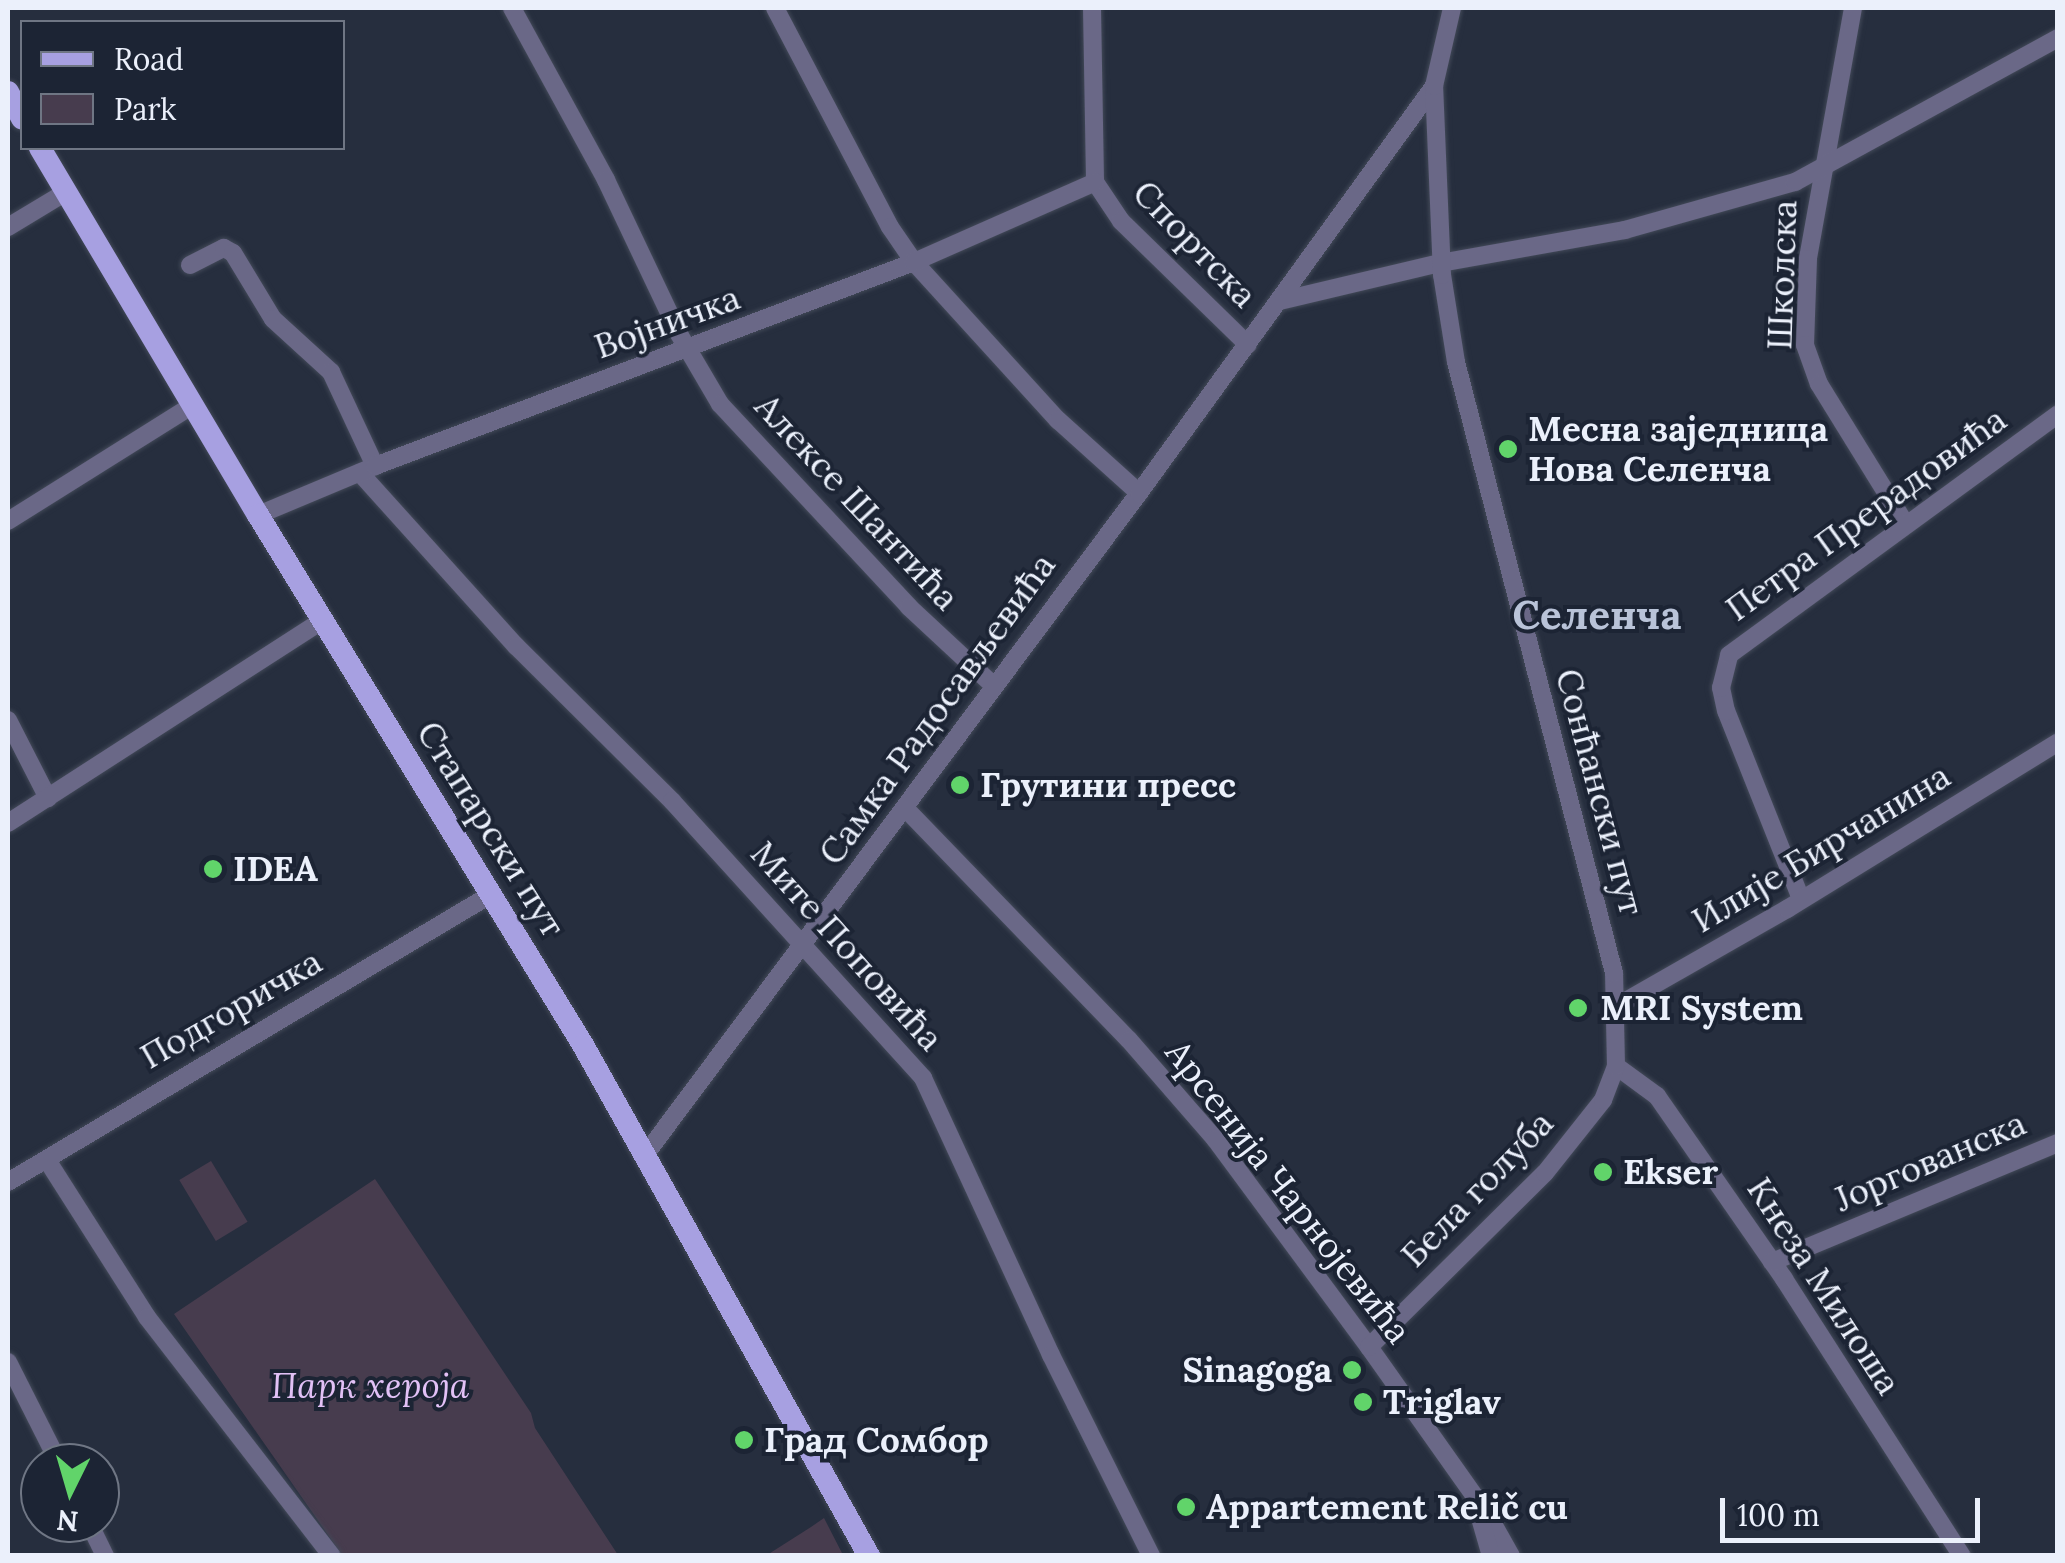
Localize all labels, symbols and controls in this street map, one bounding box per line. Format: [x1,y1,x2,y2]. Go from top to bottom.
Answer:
legend [20,20,345,150]
text: Road [114,40,184,78]
text: Park [114,90,176,128]
street label: Спортска [1124,172,1266,316]
street label: Школска [1758,199,1806,351]
street label: Војничка [589,276,745,368]
street label: Алексе Шантића [746,385,968,619]
street label: Петра Прерадовића [1718,398,2014,630]
place label: Месна заједница Нова Селенча [1528,408,1828,490]
marker: Месна заједница Нова Селенча [1497,438,1519,460]
street label: Самка Радосављевића [810,545,1064,873]
district label: Селенча [1513,591,1681,639]
street label: Сонћански пут [1547,664,1653,920]
street label: Стапарски пут [408,714,574,944]
street label: Илије Бирчанина [1684,754,1958,942]
place label: Грутини пресс [980,764,1236,806]
marker: Грутини пресс [949,774,971,796]
street label: Мите Поповића [742,833,952,1059]
place label: IDEA [233,848,318,890]
marker: IDEA [202,858,224,880]
street label: Подгоричка [133,940,329,1078]
place label: MRI System [1600,987,1803,1029]
marker: MRI System [1565,995,1591,1021]
street label: Арсенија Чарнојевића [1157,1032,1419,1352]
street label: Бела голуба [1392,1102,1562,1276]
street label: Јоргованска [1828,1102,2032,1220]
place label: Ekser [1623,1151,1718,1193]
marker: Ekser [1592,1161,1614,1183]
street label: Кнеза Милоша [1738,1170,1910,1402]
place label: Sinagoga [1183,1349,1332,1391]
marker: Sinagoga [1341,1359,1363,1381]
park label: Парк хероја [271,1365,469,1407]
place label: Triglav [1383,1381,1501,1423]
marker: Triglav [1352,1391,1374,1413]
place label: Град Сомбор [764,1419,988,1461]
marker: Град Сомбор [733,1429,755,1451]
north arrow [20,1443,120,1543]
scale bar [1725,1478,1985,1540]
place label: Appartement Relič cu [1206,1486,1568,1528]
marker: Appartement Relič cu [1175,1496,1197,1518]
text: 100 m [1737,1496,1820,1534]
text: N [55,1502,80,1540]

